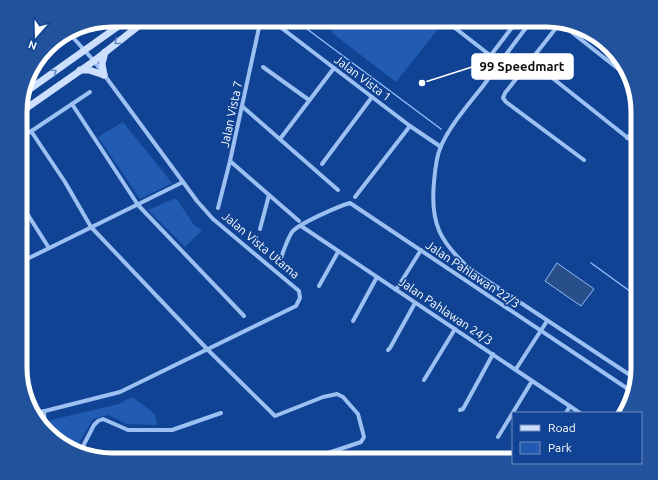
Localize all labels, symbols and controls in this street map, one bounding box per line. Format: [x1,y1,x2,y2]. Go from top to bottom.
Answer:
north arrow [16,16,56,56]
one-way arrow [115,37,122,44]
text: N [27,38,38,52]
street label: Jalan Vista 1 [332,52,394,104]
callout: 99 Speedmart [472,54,573,79]
text: 99 Speedmart [480,59,565,73]
one-way arrow [49,70,56,77]
street label: Jalan Vista 7 [218,80,244,148]
street label: Jalan Vista Utama [220,209,302,281]
street label: Jalan Pahlawan 22/3 [424,238,522,310]
street label: Jalan Pahlawan 24/3 [397,275,495,347]
legend [512,412,642,464]
text: Road [548,421,576,434]
text: Park [548,441,572,454]

